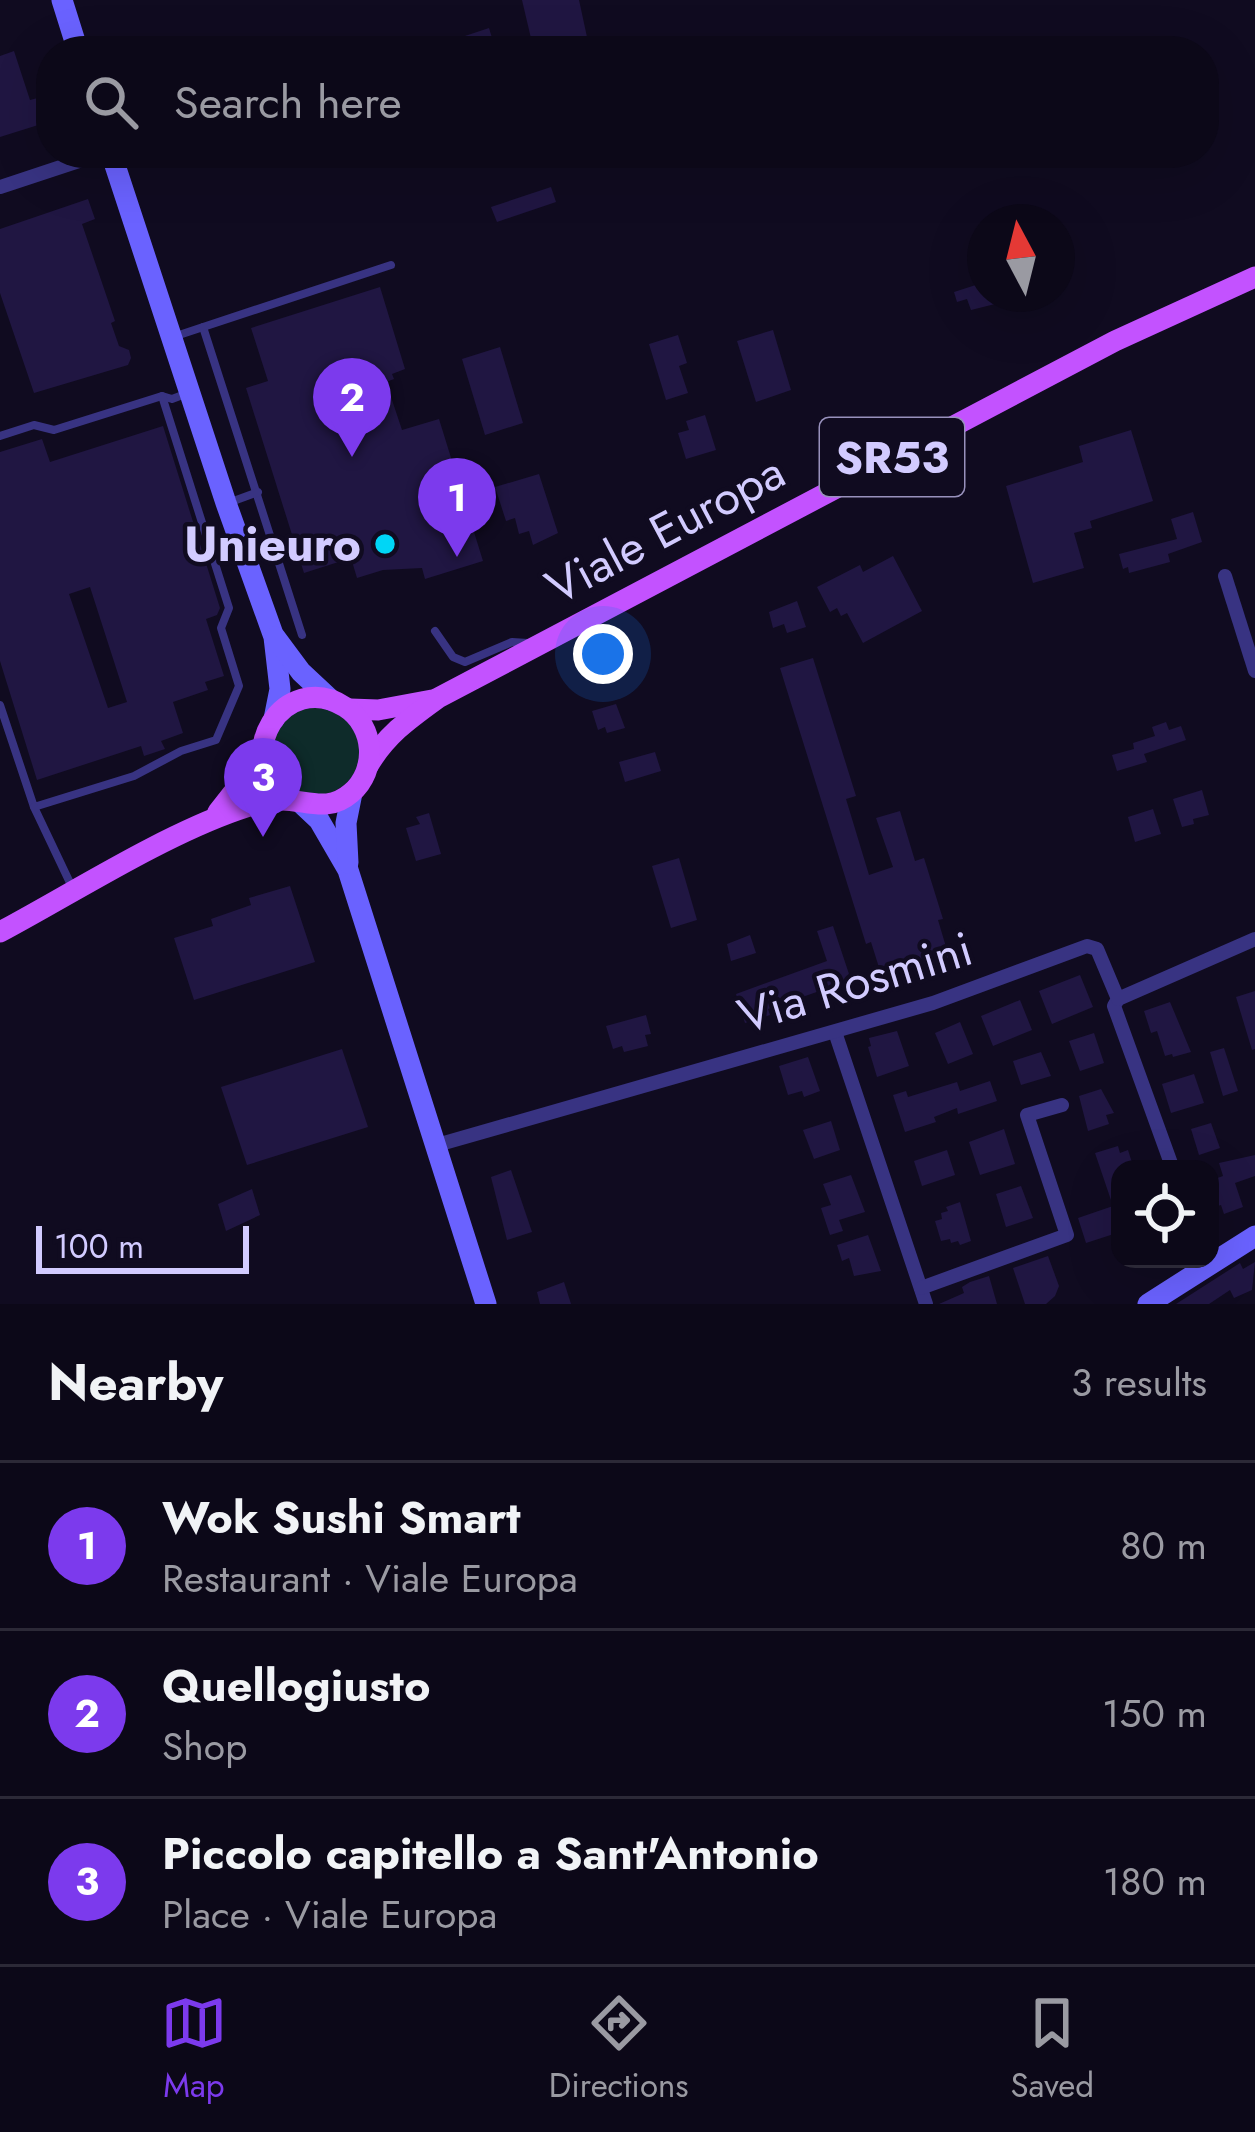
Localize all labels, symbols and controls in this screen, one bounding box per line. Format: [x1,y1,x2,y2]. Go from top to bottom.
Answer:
search box [36,36,1219,168]
icon: search [78,69,144,135]
text: Search here [174,70,402,135]
north arrow [967,204,1075,312]
pin: 2 [313,358,391,457]
road number: SR53 [820,418,964,496]
street label: Viale Europa [534,438,797,621]
pin: 1 [418,458,496,557]
place label: Unieuro [184,510,361,579]
marker: Unieuro [372,531,398,557]
your location [573,624,633,684]
pin: 3 [224,738,302,837]
street label: Via Rosmini [729,914,981,1051]
map controls [1111,1160,1219,1268]
button: locate [1111,1160,1219,1268]
scale bar [36,1220,249,1273]
text: 100 m [54,1223,144,1270]
text: Nearby [48,1345,223,1419]
text: 3 results [1071,1354,1207,1411]
text: Wok Sushi Smart [162,1485,520,1550]
text: 1 [77,1517,97,1574]
text: 80 m [1120,1517,1207,1574]
text: Restaurant · Viale Europa [162,1550,578,1607]
text: Quellogiusto [162,1653,430,1718]
text: 2 [74,1685,100,1742]
text: 150 m [1102,1685,1207,1742]
text: Shop [162,1718,247,1775]
text: Piccolo capitello a Sant'Antonio [162,1821,819,1886]
text: 3 [75,1853,99,1910]
text: 180 m [1103,1853,1207,1910]
text: Place · Viale Europa [162,1886,497,1943]
tab: Map [161,1990,227,2109]
tab: Directions [549,1990,689,2109]
tab: Saved [1010,1990,1094,2109]

